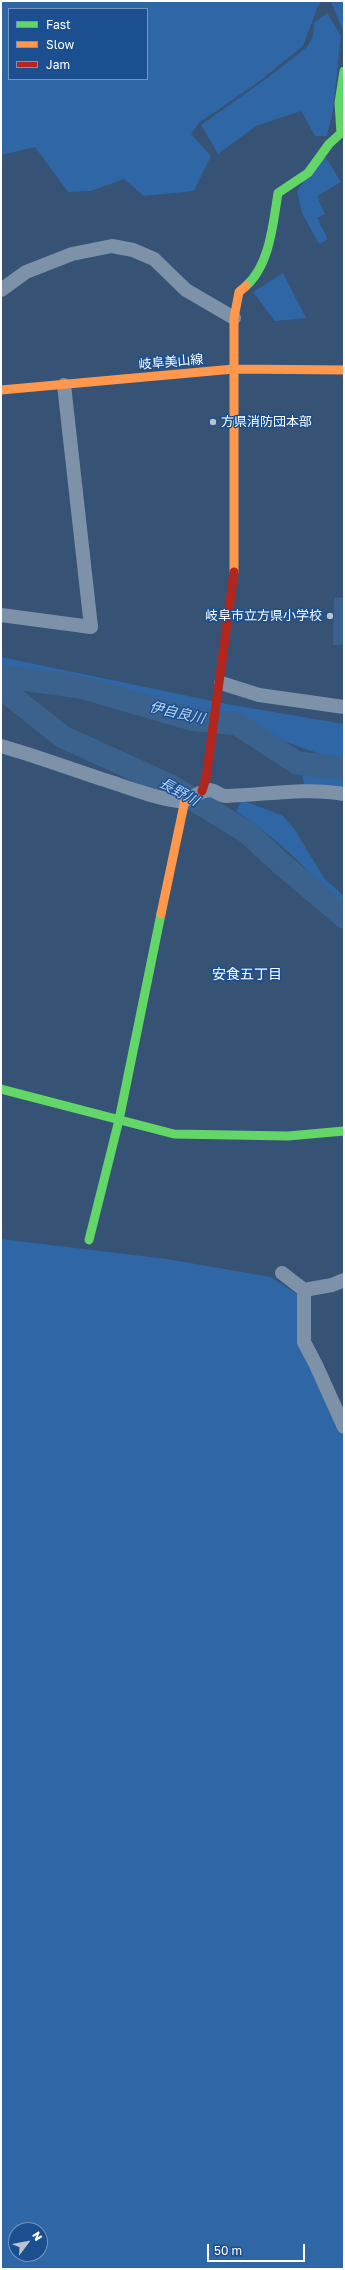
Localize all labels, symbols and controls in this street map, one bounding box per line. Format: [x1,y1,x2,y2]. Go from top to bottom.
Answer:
legend [8,8,148,80]
text: Fast [46,17,71,32]
text: Slow [46,37,74,52]
text: Jam [46,57,70,72]
street label: 岐阜美山線 [138,351,204,373]
place label: 方県消防団本部 [221,414,312,430]
marker: 方県消防団本部 [208,417,218,427]
place label: 岐阜市立方県小学校 [205,608,322,624]
marker: 岐阜市立方県小学校 [325,611,335,621]
water label: 伊自良川 [148,699,206,727]
water label: 長野川 [157,774,201,810]
district label: 安食五丁目 [212,967,282,983]
north arrow [8,2222,48,2262]
text: N [30,2229,45,2243]
scale bar [209,2236,307,2262]
text: 50 m [214,2243,242,2258]

